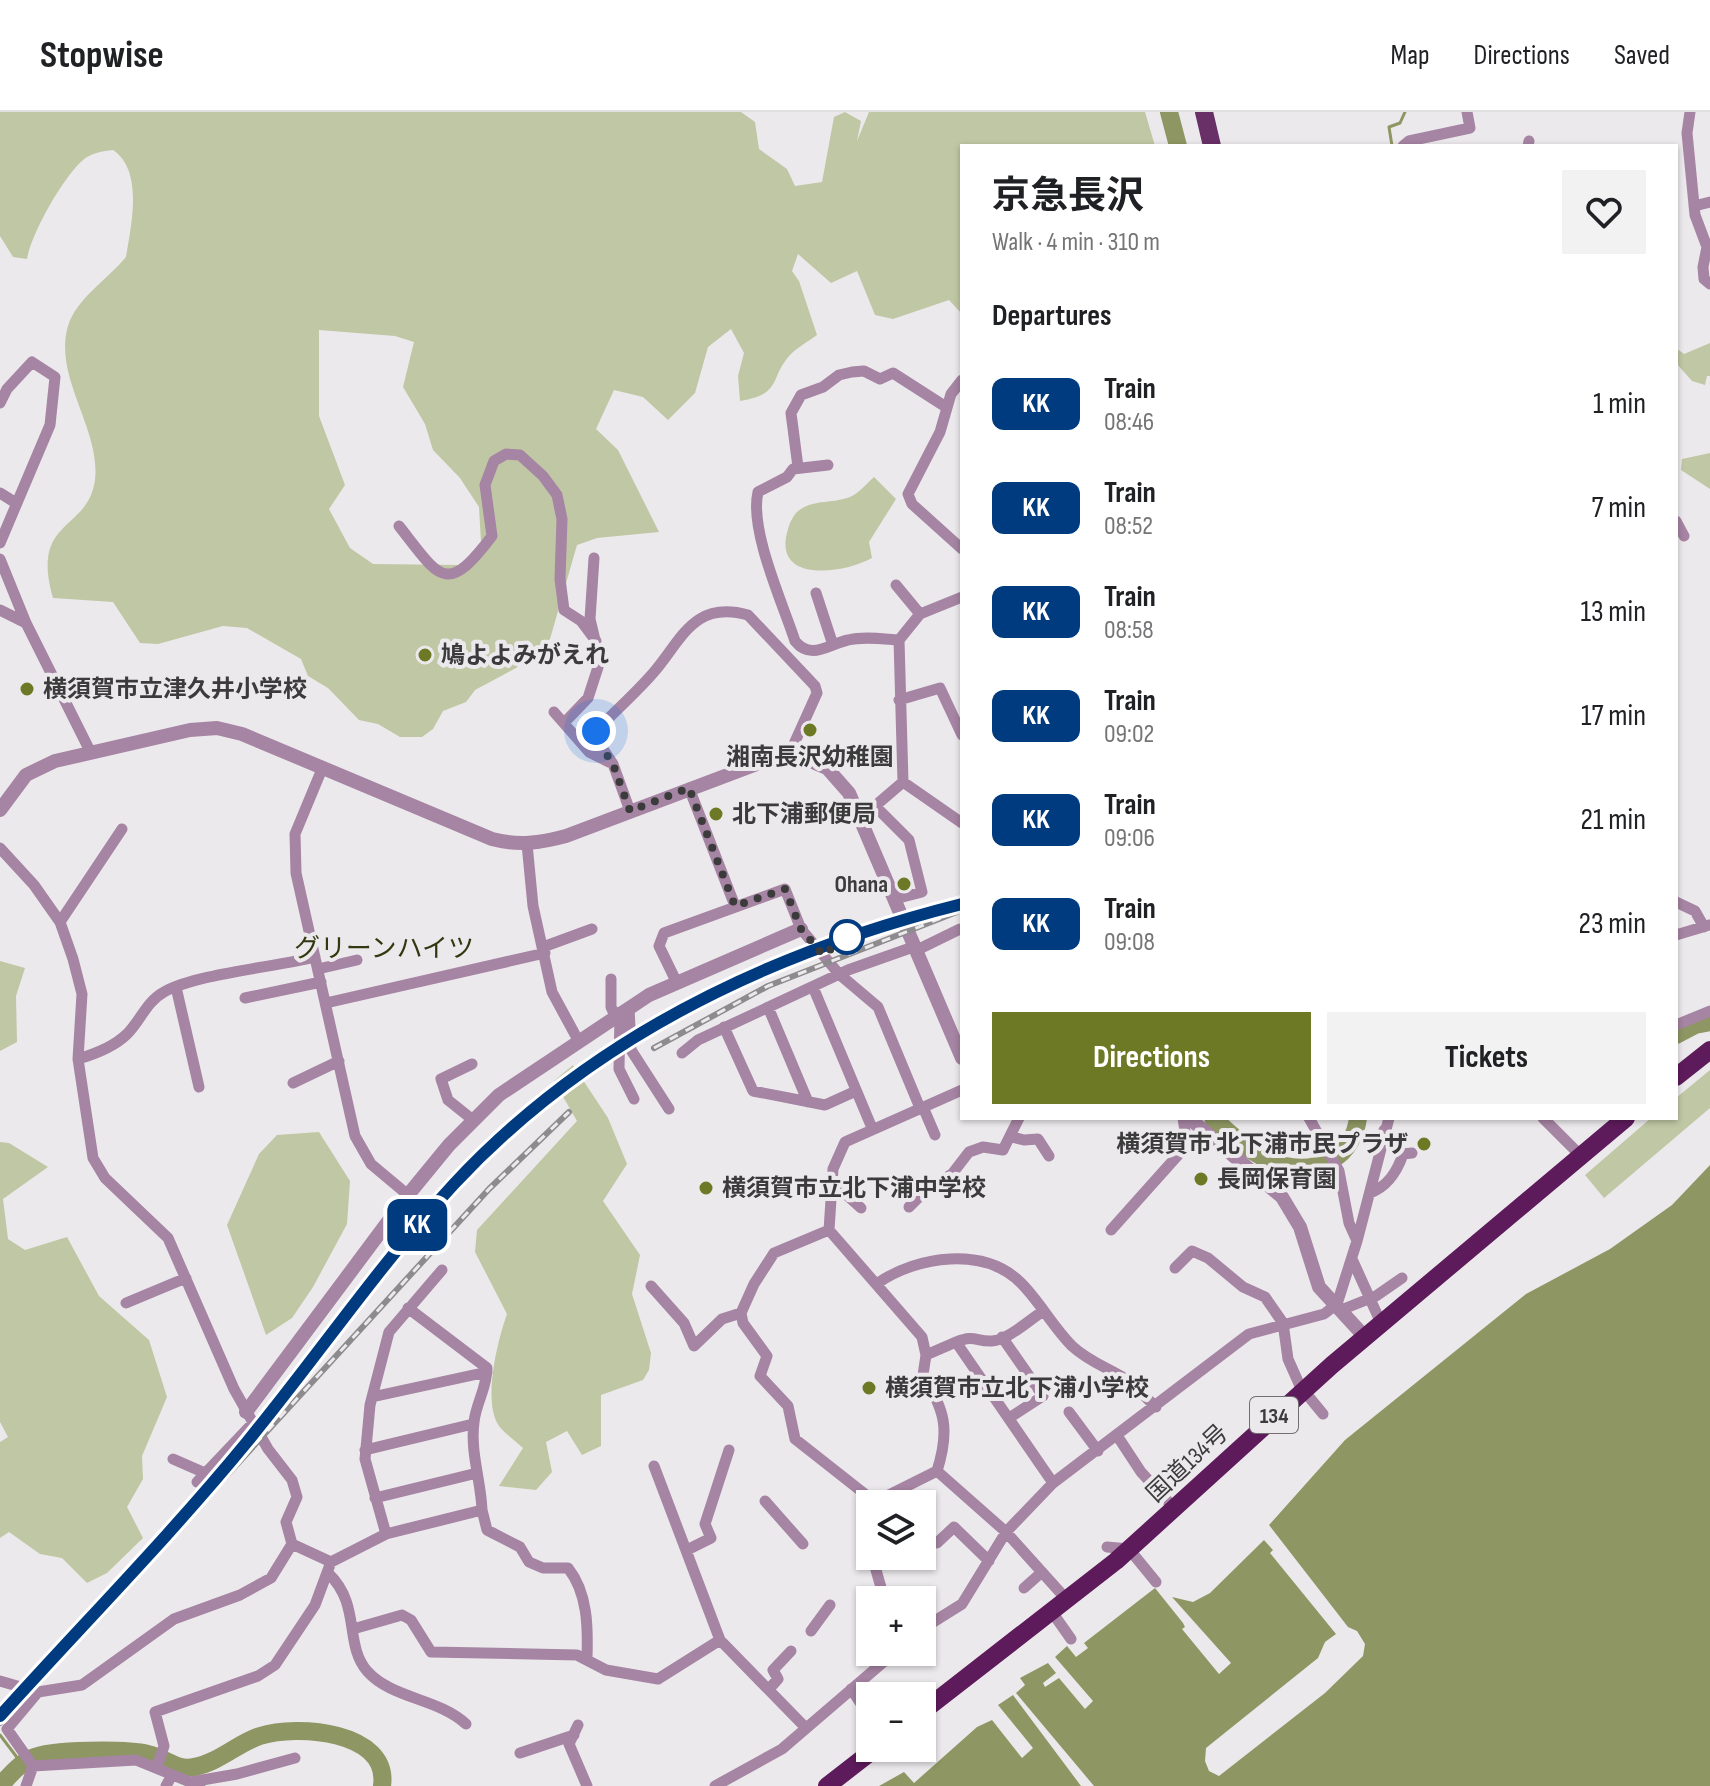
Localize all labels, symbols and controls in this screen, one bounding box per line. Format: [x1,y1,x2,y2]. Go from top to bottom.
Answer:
text: Stopwise [40,33,164,78]
text: Map [1391,39,1430,72]
text: Directions [1474,39,1570,72]
text: Saved [1614,39,1670,72]
button: heart [1562,170,1646,254]
text: 京急長沢 [992,174,1144,219]
text: Walk · 4 min · 310 m [992,227,1160,258]
text: Departures [992,298,1112,334]
text: Train [1104,371,1156,407]
text: 1 min [1593,386,1646,422]
text: KK [1022,387,1050,420]
text: 08:46 [1104,407,1154,438]
text: Train [1104,475,1156,511]
text: 7 min [1592,490,1646,526]
text: KK [1022,491,1050,524]
text: 08:52 [1104,511,1153,542]
text: Train [1104,579,1156,615]
text: 13 min [1580,594,1646,630]
text: KK [1022,595,1050,628]
text: 08:58 [1104,615,1154,646]
place label: 鳩よよみがえれ [441,641,609,670]
marker: 鳩よよみがえれ [416,646,434,664]
place label: 横須賀市立津久井小学校 [43,675,307,704]
marker: 横須賀市立津久井小学校 [18,680,36,698]
text: Train [1104,683,1156,719]
text: 17 min [1581,698,1646,734]
text: KK [1022,699,1050,732]
your location [576,711,616,751]
text: 09:02 [1104,719,1154,750]
marker: 湘南長沢幼稚園 [801,721,819,739]
place label: 湘南長沢幼稚園 [726,743,894,772]
text: Train [1104,787,1156,823]
place label: 北下浦郵便局 [732,800,876,829]
text: 21 min [1581,802,1646,838]
text: KK [1022,803,1050,836]
marker: 北下浦郵便局 [707,805,725,823]
text: 09:06 [1104,823,1155,854]
place label: Ohana [835,870,888,899]
marker: Ohana [895,875,913,893]
text: Train [1104,891,1156,927]
text: 23 min [1579,906,1646,942]
text: KK [1022,907,1050,940]
unlabelled marker [830,920,864,954]
text: 09:08 [1104,927,1155,958]
district label: グリーンハイツ [294,934,474,965]
button: Directions [992,1012,1311,1104]
button: Tickets [1327,1012,1646,1104]
place label: 横須賀市 北下浦市民プラザ [1116,1130,1408,1159]
marker: 横須賀市 北下浦市民プラザ [1415,1135,1433,1153]
place label: 長岡保育園 [1217,1165,1337,1194]
marker: 長岡保育園 [1192,1170,1210,1188]
place label: 横須賀市立北下浦中学校 [722,1174,986,1203]
marker: 横須賀市立北下浦中学校 [697,1179,715,1197]
line badge: KK [381,1199,453,1251]
text: KK [403,1208,431,1241]
place label: 横須賀市立北下浦小学校 [885,1374,1149,1403]
marker: 横須賀市立北下浦小学校 [860,1379,878,1397]
road number: 134 [1250,1397,1298,1433]
street label: 国道134号 [1141,1418,1234,1508]
map controls [856,1490,936,1762]
button: layers [856,1490,936,1570]
button: + [856,1586,936,1666]
button: − [856,1682,936,1762]

